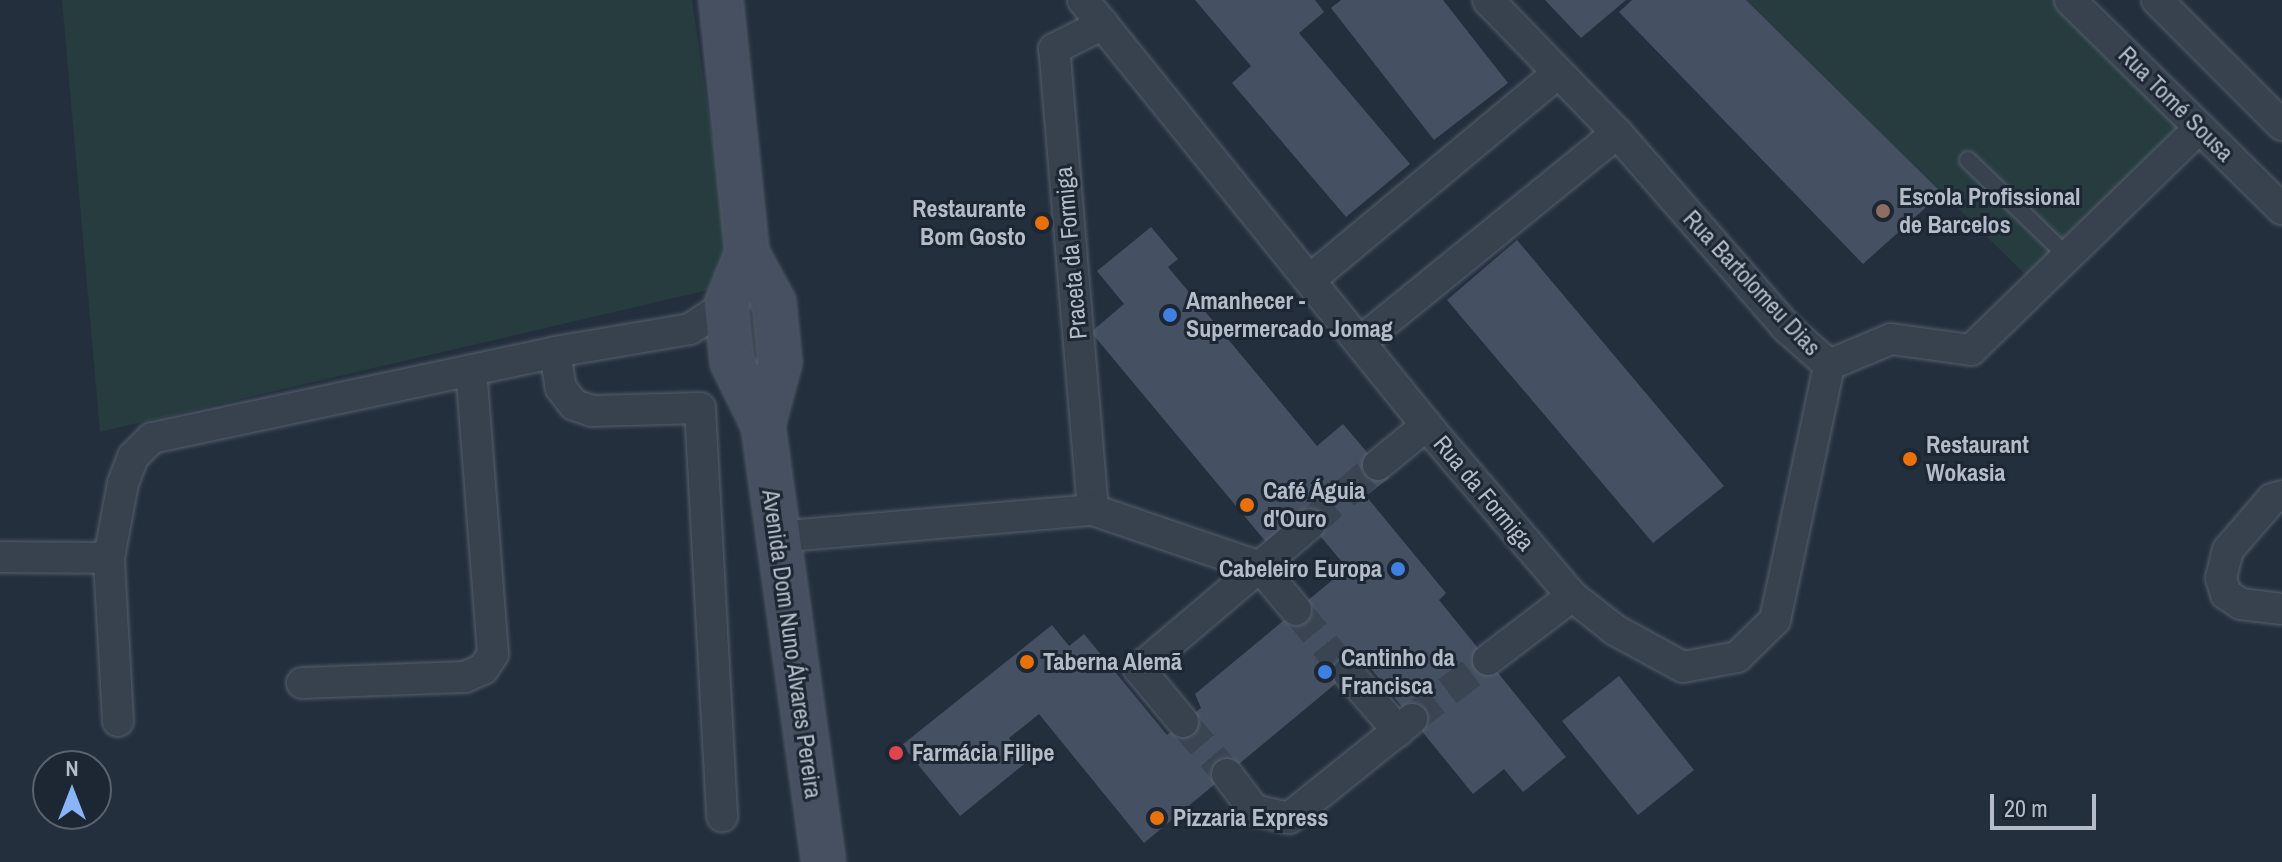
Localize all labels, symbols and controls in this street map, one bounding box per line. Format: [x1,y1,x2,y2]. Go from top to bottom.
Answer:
street label: Rua Tomé Sousa [2112,40,2240,168]
street label: Praceta da Formiga [1049,166,1093,340]
place label: Escola Profissional de Barcelos [1899,183,2081,239]
place label: Restaurante Bom Gosto [912,195,1026,251]
marker: Escola Profissional de Barcelos [1874,202,1892,220]
street label: Rua Bartolomeu Dias [1677,204,1827,362]
marker: Restaurante Bom Gosto [1033,214,1051,232]
place label: Amanhecer - Supermercado Jomag [1186,287,1393,343]
marker: Amanhecer - Supermercado Jomag [1161,306,1179,324]
street label: Rua da Formiga [1428,430,1540,556]
place label: Restaurant Wokasia [1926,431,2029,487]
marker: Restaurant Wokasia [1901,450,1919,468]
place label: Café Águia d'Ouro [1263,477,1366,533]
street label: Avenida Dom Nuno Álvares Pereira [756,487,828,801]
marker: Café Águia d'Ouro [1238,496,1256,514]
place label: Cabeleiro Europa [1219,555,1382,583]
marker: Cabeleiro Europa [1389,560,1407,578]
place label: Cantinho da Francisca [1341,644,1455,700]
place label: Taberna Alemã [1043,648,1183,676]
marker: Taberna Alemã [1018,653,1036,671]
marker: Cantinho da Francisca [1316,663,1334,681]
place label: Farmácia Filipe [912,739,1054,767]
marker: Farmácia Filipe [887,744,905,762]
north arrow [32,750,112,830]
text: N [65,753,79,783]
scale bar [1994,778,2100,828]
text: 20 m [2004,792,2048,824]
place label: Pizzaria Express [1173,804,1328,832]
marker: Pizzaria Express [1148,809,1166,827]

